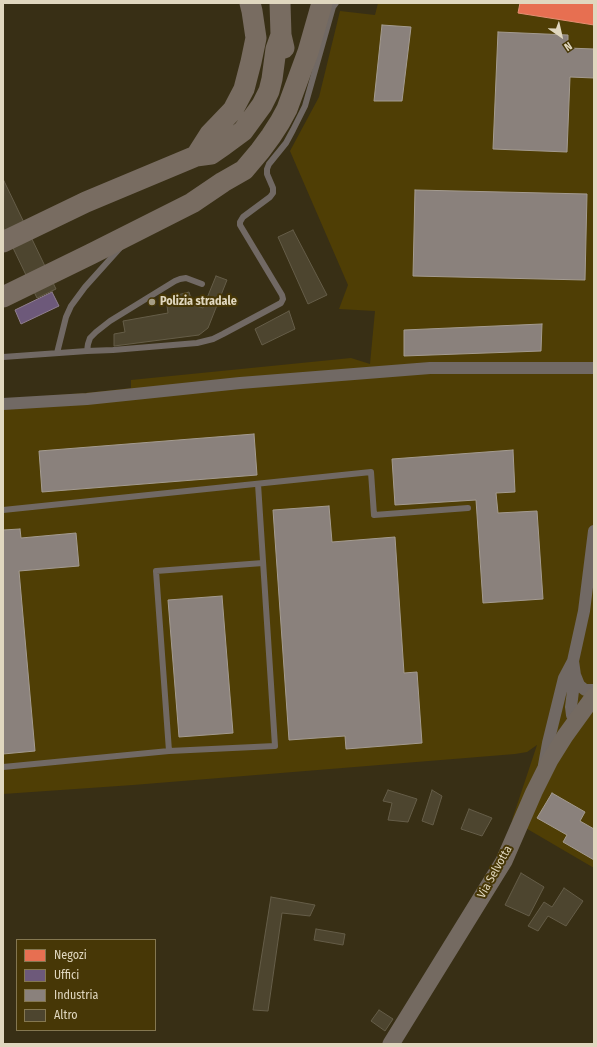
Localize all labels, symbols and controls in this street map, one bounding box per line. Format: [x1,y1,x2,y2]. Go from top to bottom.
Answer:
north arrow [541,16,581,56]
text: N [562,39,574,54]
place label: Polizia stradale [160,295,237,309]
marker: Polizia stradale [147,297,157,307]
street label: Via Selvotta [475,843,515,901]
legend [16,939,156,1031]
text: Negozi [54,948,87,962]
text: Uffici [54,968,79,982]
text: Industria [54,988,98,1002]
text: Altro [54,1008,78,1022]

